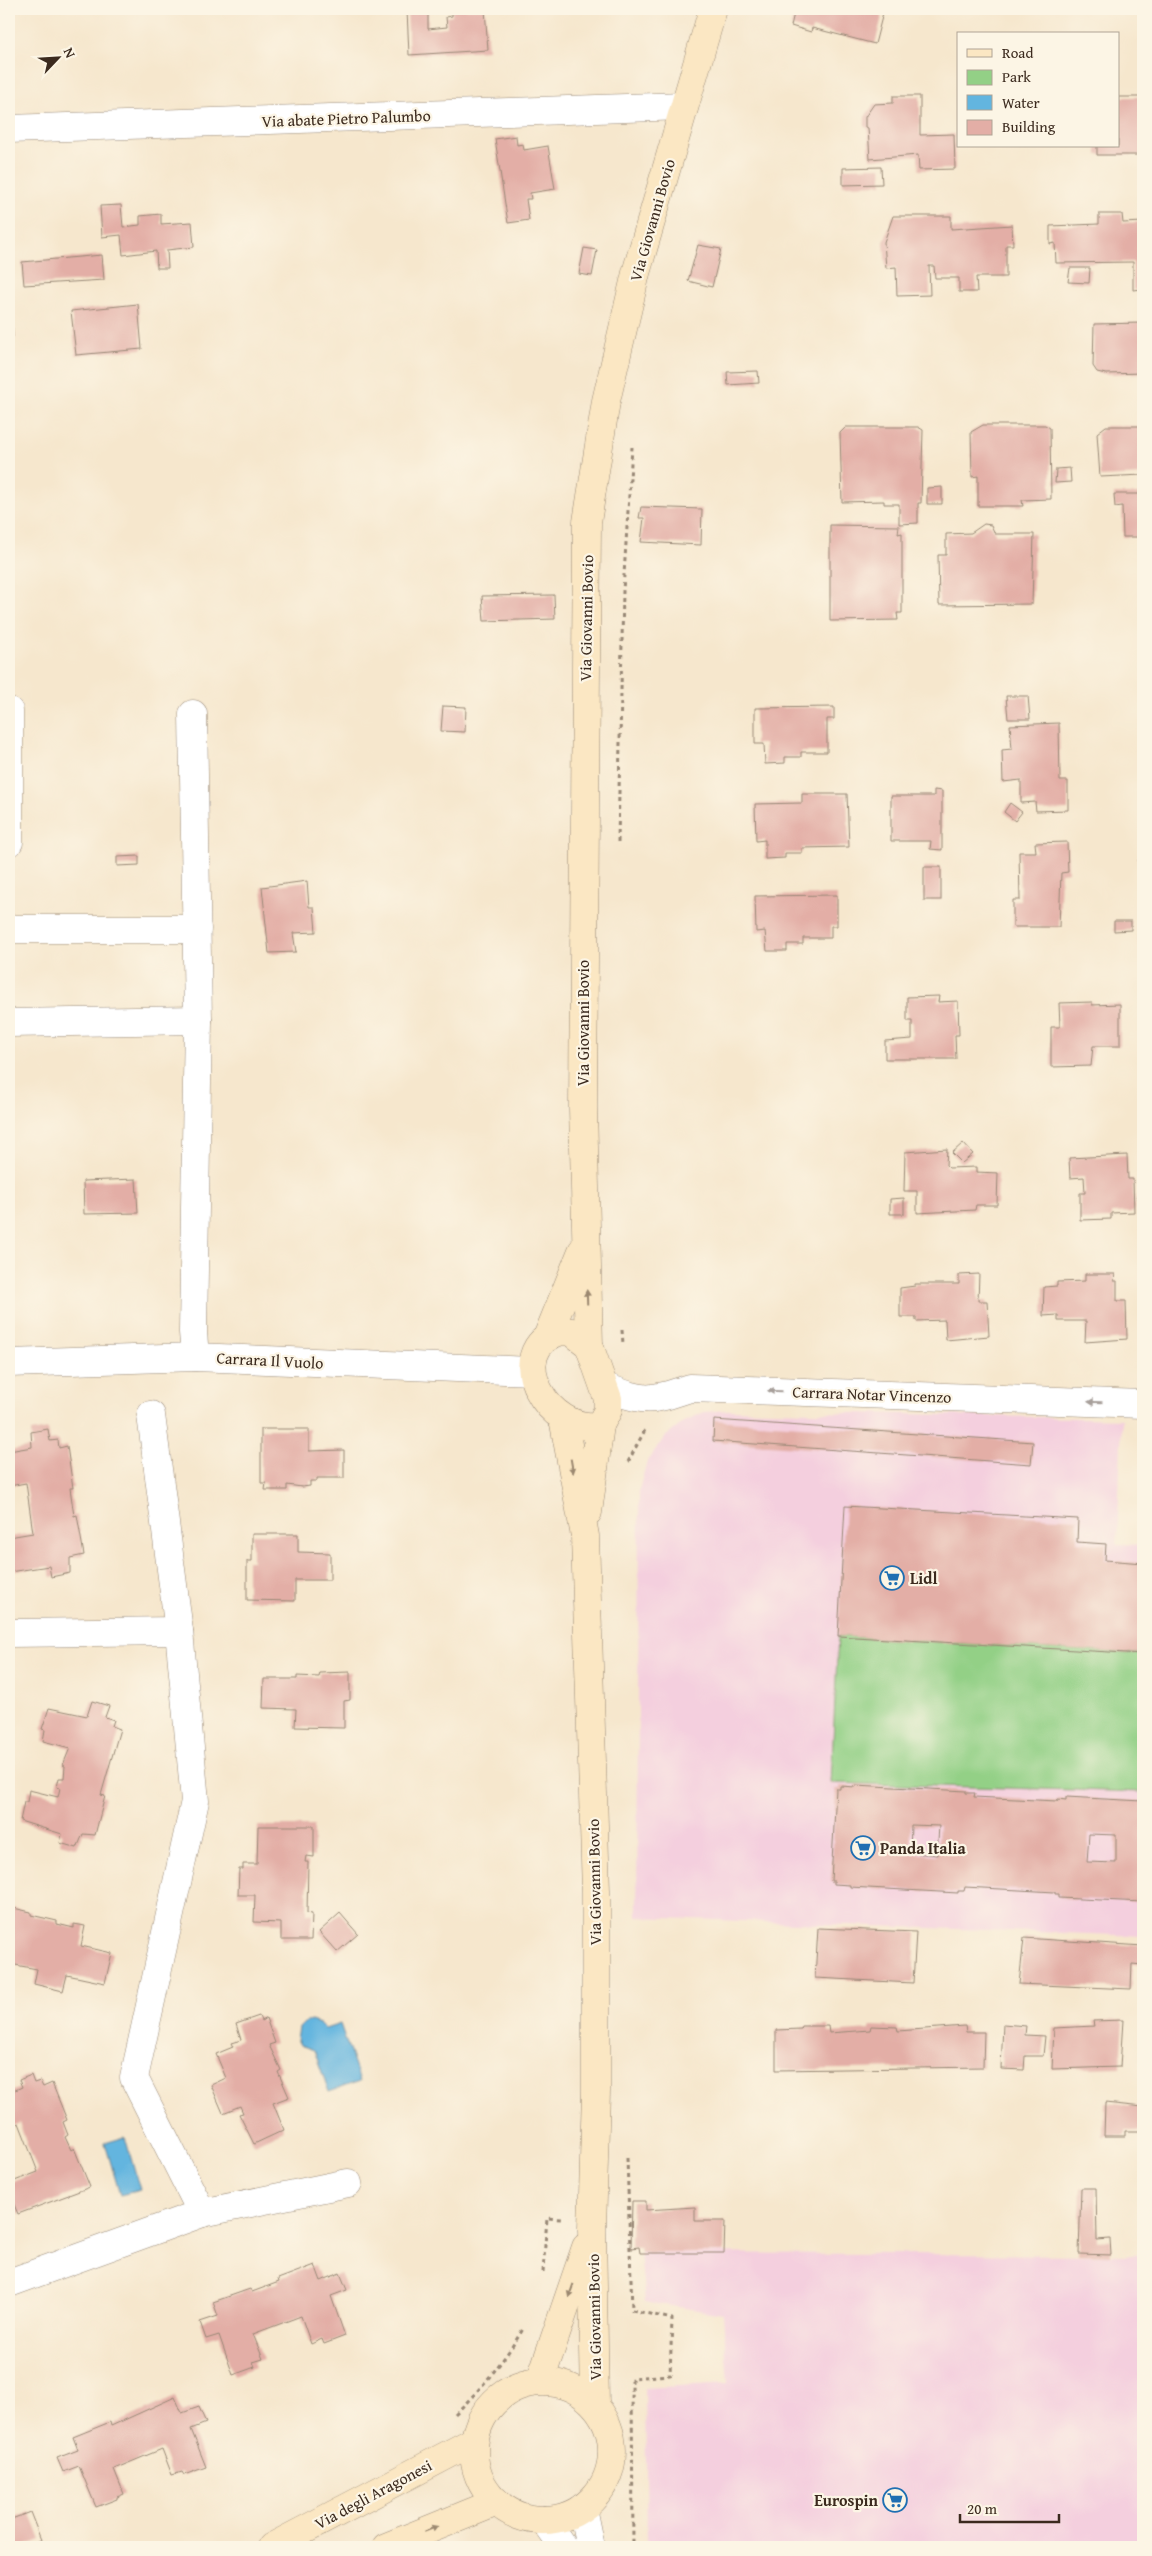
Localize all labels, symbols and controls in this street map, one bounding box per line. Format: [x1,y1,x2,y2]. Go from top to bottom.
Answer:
north arrow [32,32,82,82]
legend [957,32,1120,148]
text: Road [1002,42,1033,63]
text: N [59,44,81,62]
text: Park [1002,66,1031,87]
text: Water [1002,92,1040,113]
street label: Via abate Pietro Palumbo [261,103,431,133]
text: Building [1002,116,1056,137]
street label: Via Giovanni Bovio [623,156,681,284]
street label: Via Giovanni Bovio [573,555,599,681]
street label: Via Giovanni Bovio [571,960,595,1086]
one-way arrow [583,1288,591,1304]
street label: Carrara Il Vuolo [216,1345,324,1375]
street label: Carrara Notar Vincenzo [792,1379,952,1409]
one-way arrow [766,1387,782,1395]
one-way arrow [1086,1398,1102,1406]
one-way arrow [568,1458,576,1474]
supermarket icon: Lidl [879,1565,905,1591]
place label: Lidl [910,1566,937,1590]
street label: Via Giovanni Bovio [581,1819,607,1945]
supermarket icon: Panda Italia [850,1835,876,1861]
place label: Panda Italia [880,1836,966,1860]
street label: Via Giovanni Bovio [581,2254,607,2380]
one-way arrow [567,2284,574,2299]
street label: Via degli Aragonesi [310,2453,436,2535]
supermarket icon: Eurospin [882,2487,908,2513]
place label: Eurospin [814,2488,879,2512]
scale bar [960,2491,1058,2523]
text: 20 m [967,2498,998,2519]
one-way arrow [424,2525,439,2533]

